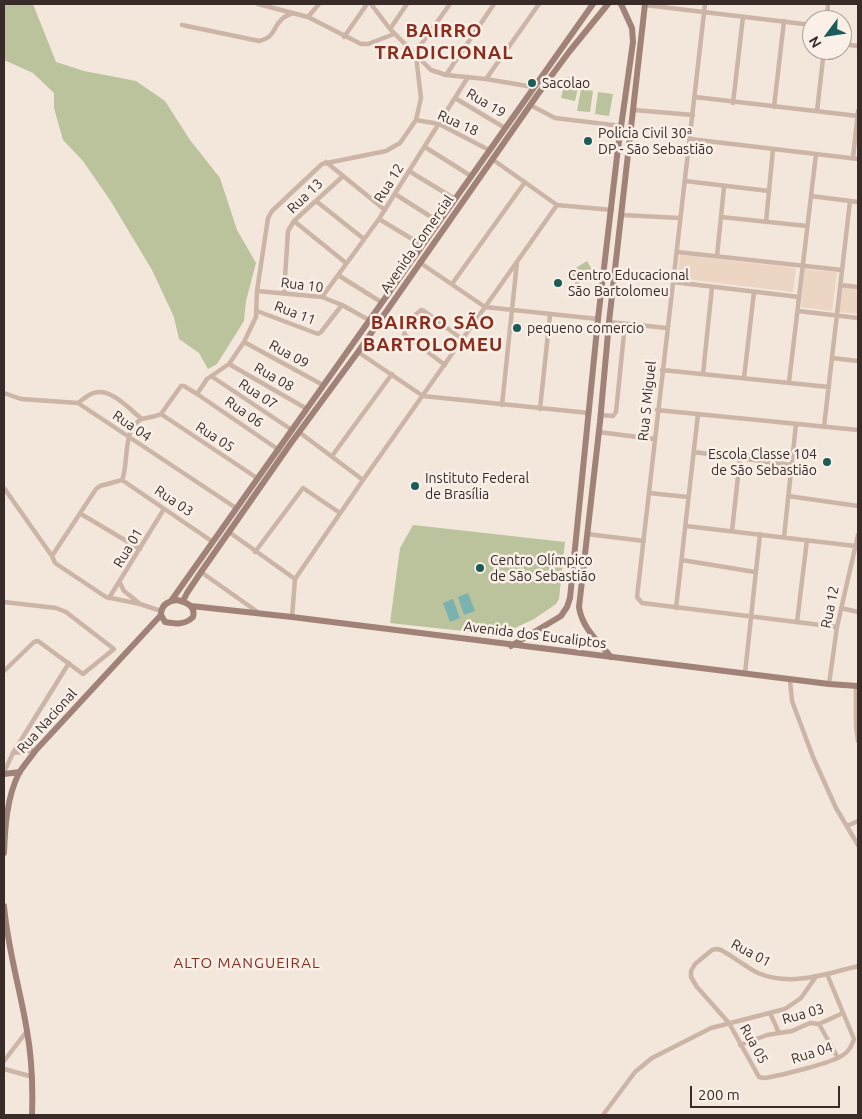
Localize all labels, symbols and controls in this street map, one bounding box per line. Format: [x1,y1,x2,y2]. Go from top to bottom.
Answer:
north arrow [802,10,852,60]
district label: BAIRRO TRADICIONAL [373,20,515,64]
text: N [805,34,825,51]
place label: Sacolao [542,75,590,91]
marker: Sacolao [526,77,538,89]
street label: Rua 19 [463,85,509,121]
street label: Rua 18 [435,107,481,139]
place label: Policia Civil 30ª DP - São Sebastião [598,125,713,158]
marker: Policia Civil 30ª DP - São Sebastião [582,135,594,147]
street label: Rua 12 [371,160,407,206]
street label: Rua 13 [284,175,326,217]
street label: Avenida Comercial [377,192,457,296]
place label: Centro Educacional São Bartolomeu [568,267,689,300]
street label: Rua 10 [280,274,324,296]
marker: Centro Educacional São Bartolomeu [552,277,564,289]
street label: Rua 11 [272,297,318,329]
district label: BAIRRO SÃO BARTOLOMEU [361,312,505,356]
place label: pequeno comercio [527,320,644,336]
marker: pequeno comercio [511,322,523,334]
street label: Rua 09 [266,336,312,372]
street label: Rua 08 [251,359,297,395]
street label: Rua S Miguel [634,360,660,442]
street label: Rua 07 [235,375,281,413]
street label: Rua 06 [222,393,266,431]
street label: Rua 04 [110,407,154,445]
street label: Rua 05 [192,418,238,456]
place label: Escola Classe 104 de São Sebastião [708,446,817,478]
marker: Escola Classe 104 de São Sebastião [821,456,833,468]
place label: Instituto Federal de Brasília [425,470,529,502]
marker: Instituto Federal de Brasília [409,480,421,492]
street label: Rua 03 [152,482,196,520]
street label: Rua 01 [110,525,146,571]
place label: Centro Olímpico de São Sebastião [490,552,596,584]
marker: Centro Olímpico de São Sebastião [474,562,486,574]
street label: Rua 12 [817,584,843,630]
street label: Avenida dos Eucaliptos [463,618,607,652]
street label: Rua Nacional [14,685,80,757]
street label: Rua 01 [728,936,774,970]
district label: ALTO MANGUEIRAL [172,954,322,972]
street label: Rua 03 [780,1000,826,1028]
street label: Rua 05 [736,1021,772,1067]
street label: Rua 04 [789,1038,835,1068]
scale bar [692,1076,842,1108]
text: 200 m [698,1086,740,1103]

